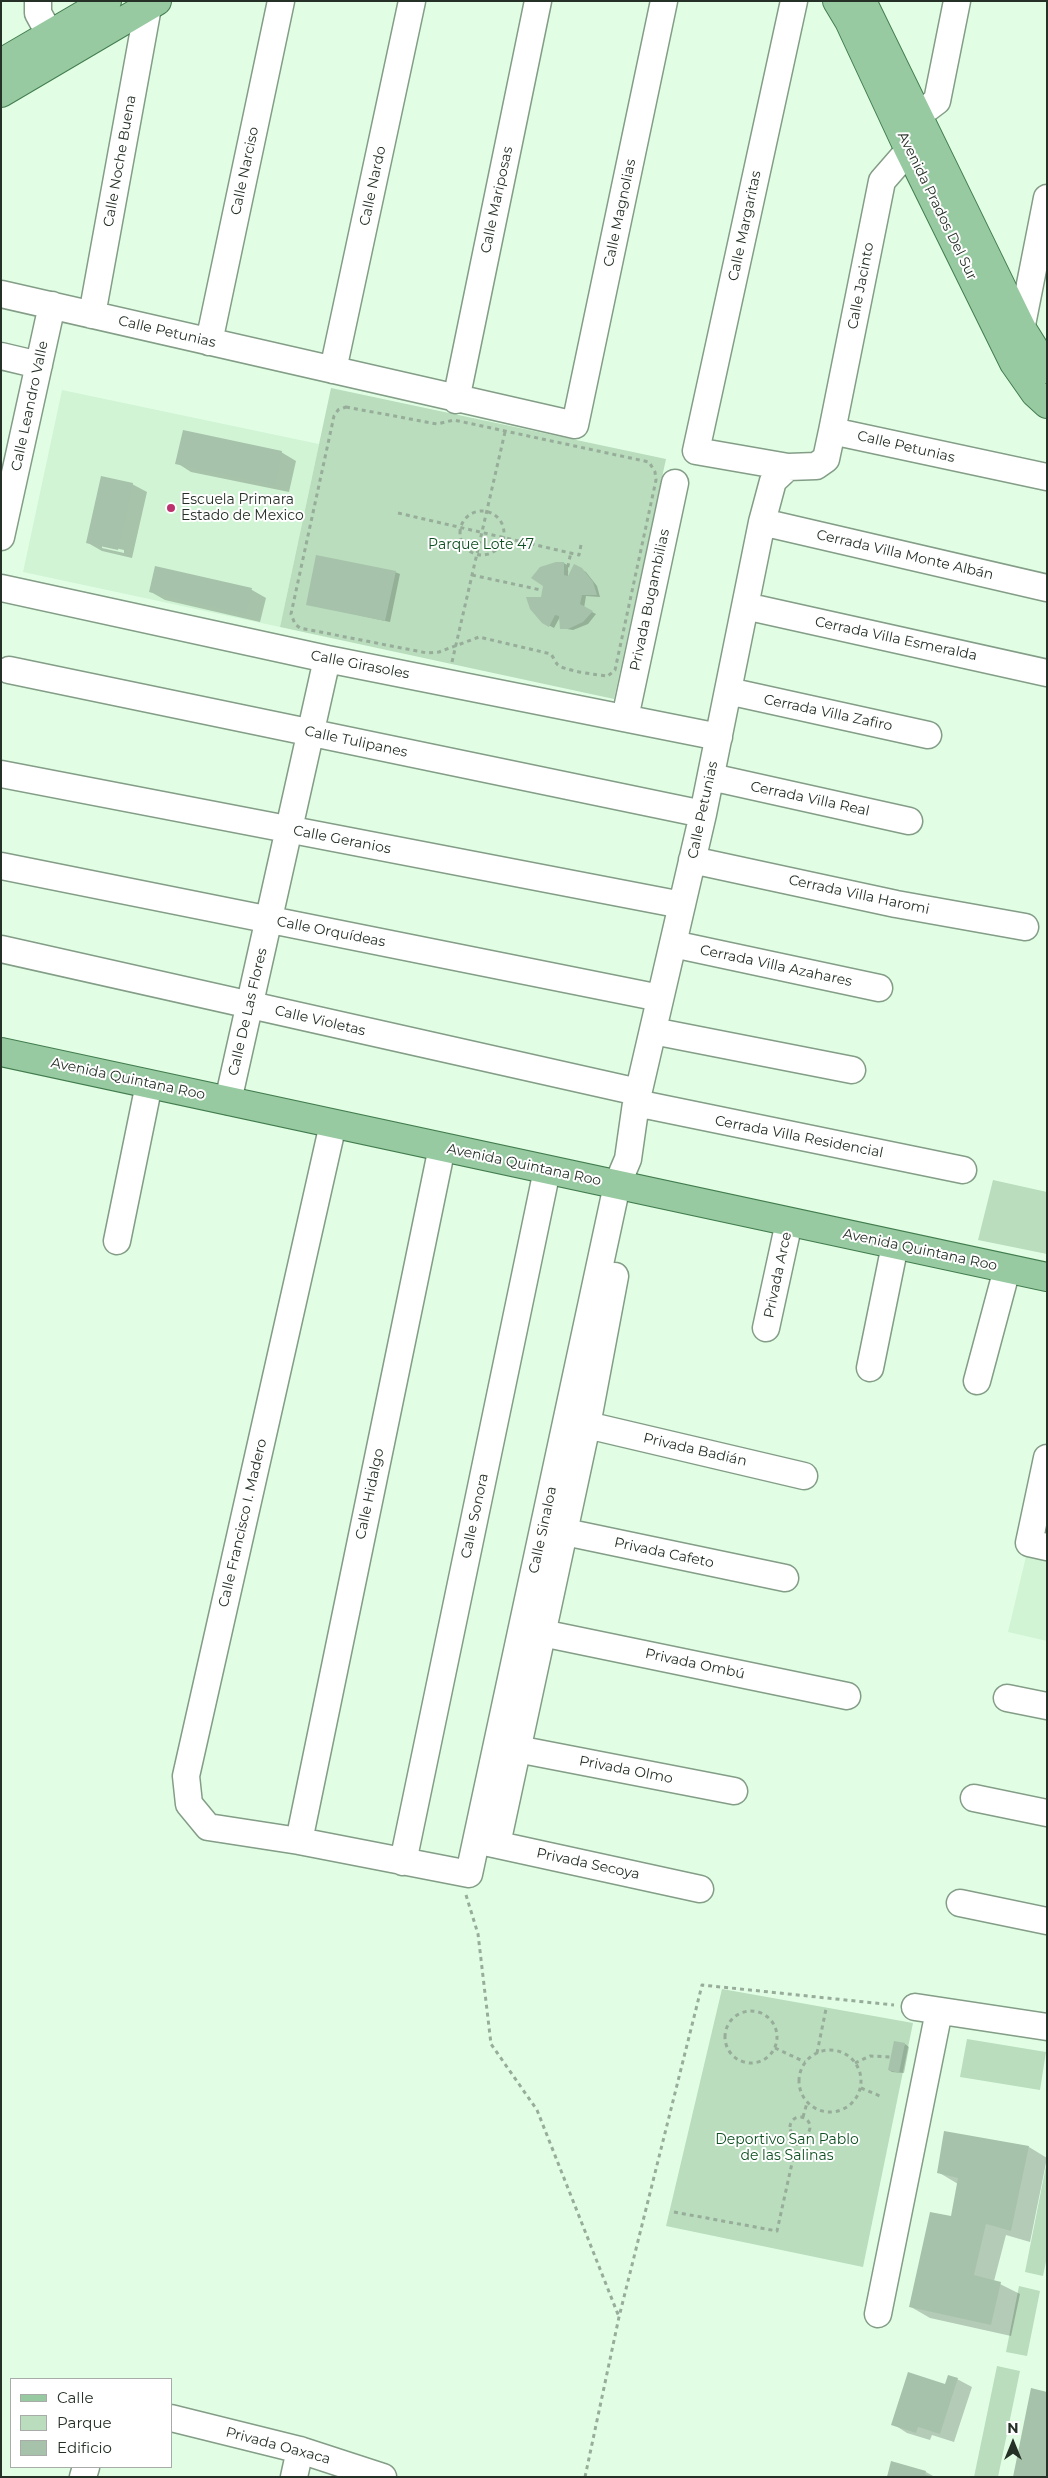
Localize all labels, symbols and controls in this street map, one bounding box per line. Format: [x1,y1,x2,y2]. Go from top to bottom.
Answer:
street label: Calle Noche Buena [100,94,140,228]
street label: Calle Narciso [227,125,263,217]
street label: Avenida Prados Del Sur [894,129,980,283]
street label: Calle Nardo [356,145,390,227]
street label: Calle Mariposas [477,145,517,255]
street label: Calle Magnolias [600,158,640,268]
street label: Calle Margaritas [725,169,765,283]
street label: Calle Jacinto [844,241,878,331]
street label: Calle Petunias [117,313,217,351]
street label: Calle Leandro Valle [8,339,52,473]
street label: Calle Petunias [856,428,956,466]
place label: Escuela Primara Estado de Mexico [181,492,304,524]
marker: Escuela Primara Estado de Mexico [165,502,177,514]
street label: Cerrada Villa Monte Albán [815,526,995,584]
street label: Privada Bugambilias [627,528,673,672]
park label: Parque Lote 47 [428,537,534,553]
street label: Cerrada Villa Esmeralda [813,614,979,664]
street label: Calle Girasoles [309,647,411,683]
street label: Cerrada Villa Zafiro [762,691,894,735]
street label: Calle Tulipanes [303,723,409,761]
street label: Calle Petunias [684,760,722,860]
street label: Cerrada Villa Real [749,778,871,820]
street label: Calle Geranios [292,822,392,858]
street label: Cerrada Villa Haromi [787,872,931,918]
street label: Calle Orquídeas [275,913,387,951]
street label: Cerrada Villa Azahares [698,942,854,990]
street label: Calle De Las Flores [225,947,271,1077]
street label: Calle Violetas [273,1002,367,1040]
street label: Avenida Quintana Roo [49,1054,207,1104]
street label: Cerrada Villa Residencial [713,1112,885,1162]
street label: Avenida Quintana Roo [445,1140,603,1190]
street label: Avenida Quintana Roo [841,1225,999,1275]
street label: Privada Arce [761,1230,795,1320]
street label: Privada Badián [642,1430,748,1470]
street label: Calle Francisco I. Madero [215,1437,271,1609]
street label: Calle Hidalgo [352,1447,388,1541]
street label: Calle Sonora [458,1472,492,1560]
street label: Calle Sinaloa [526,1485,560,1575]
street label: Privada Cafeto [613,1534,715,1572]
street label: Privada Ombú [644,1645,746,1683]
street label: Privada Olmo [578,1753,674,1787]
street label: Privada Secoya [535,1845,641,1883]
park label: Deportivo San Pablo de las Salinas [715,2132,859,2164]
legend [10,2378,172,2468]
text: Calle [57,2388,94,2407]
text: Parque [57,2413,112,2432]
north arrow [988,2418,1038,2468]
text: N [1007,2419,1019,2437]
street label: Privada Oaxaca [224,2424,332,2468]
text: Edificio [57,2438,112,2457]

